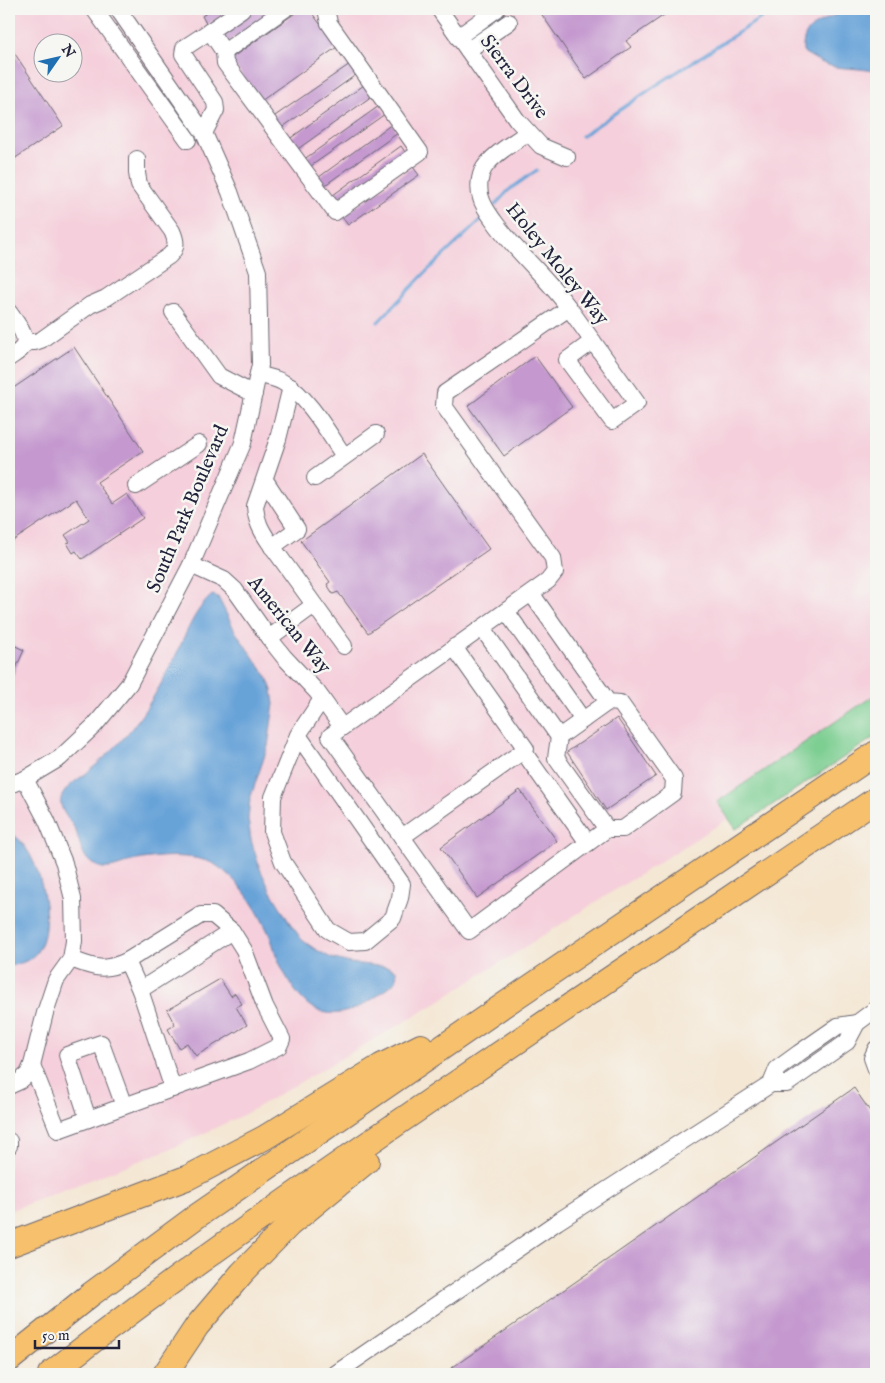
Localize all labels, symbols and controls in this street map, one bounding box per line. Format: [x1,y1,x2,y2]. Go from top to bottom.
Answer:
street label: Sierra Drive [474,30,554,124]
north arrow [32,32,82,82]
text: N [57,40,79,61]
street label: Holey Moley Way [500,198,614,330]
street label: South Park Boulevard [141,421,235,597]
street label: American Way [241,570,336,679]
scale bar [35,1318,119,1350]
text: 50 m [42,1326,70,1345]

